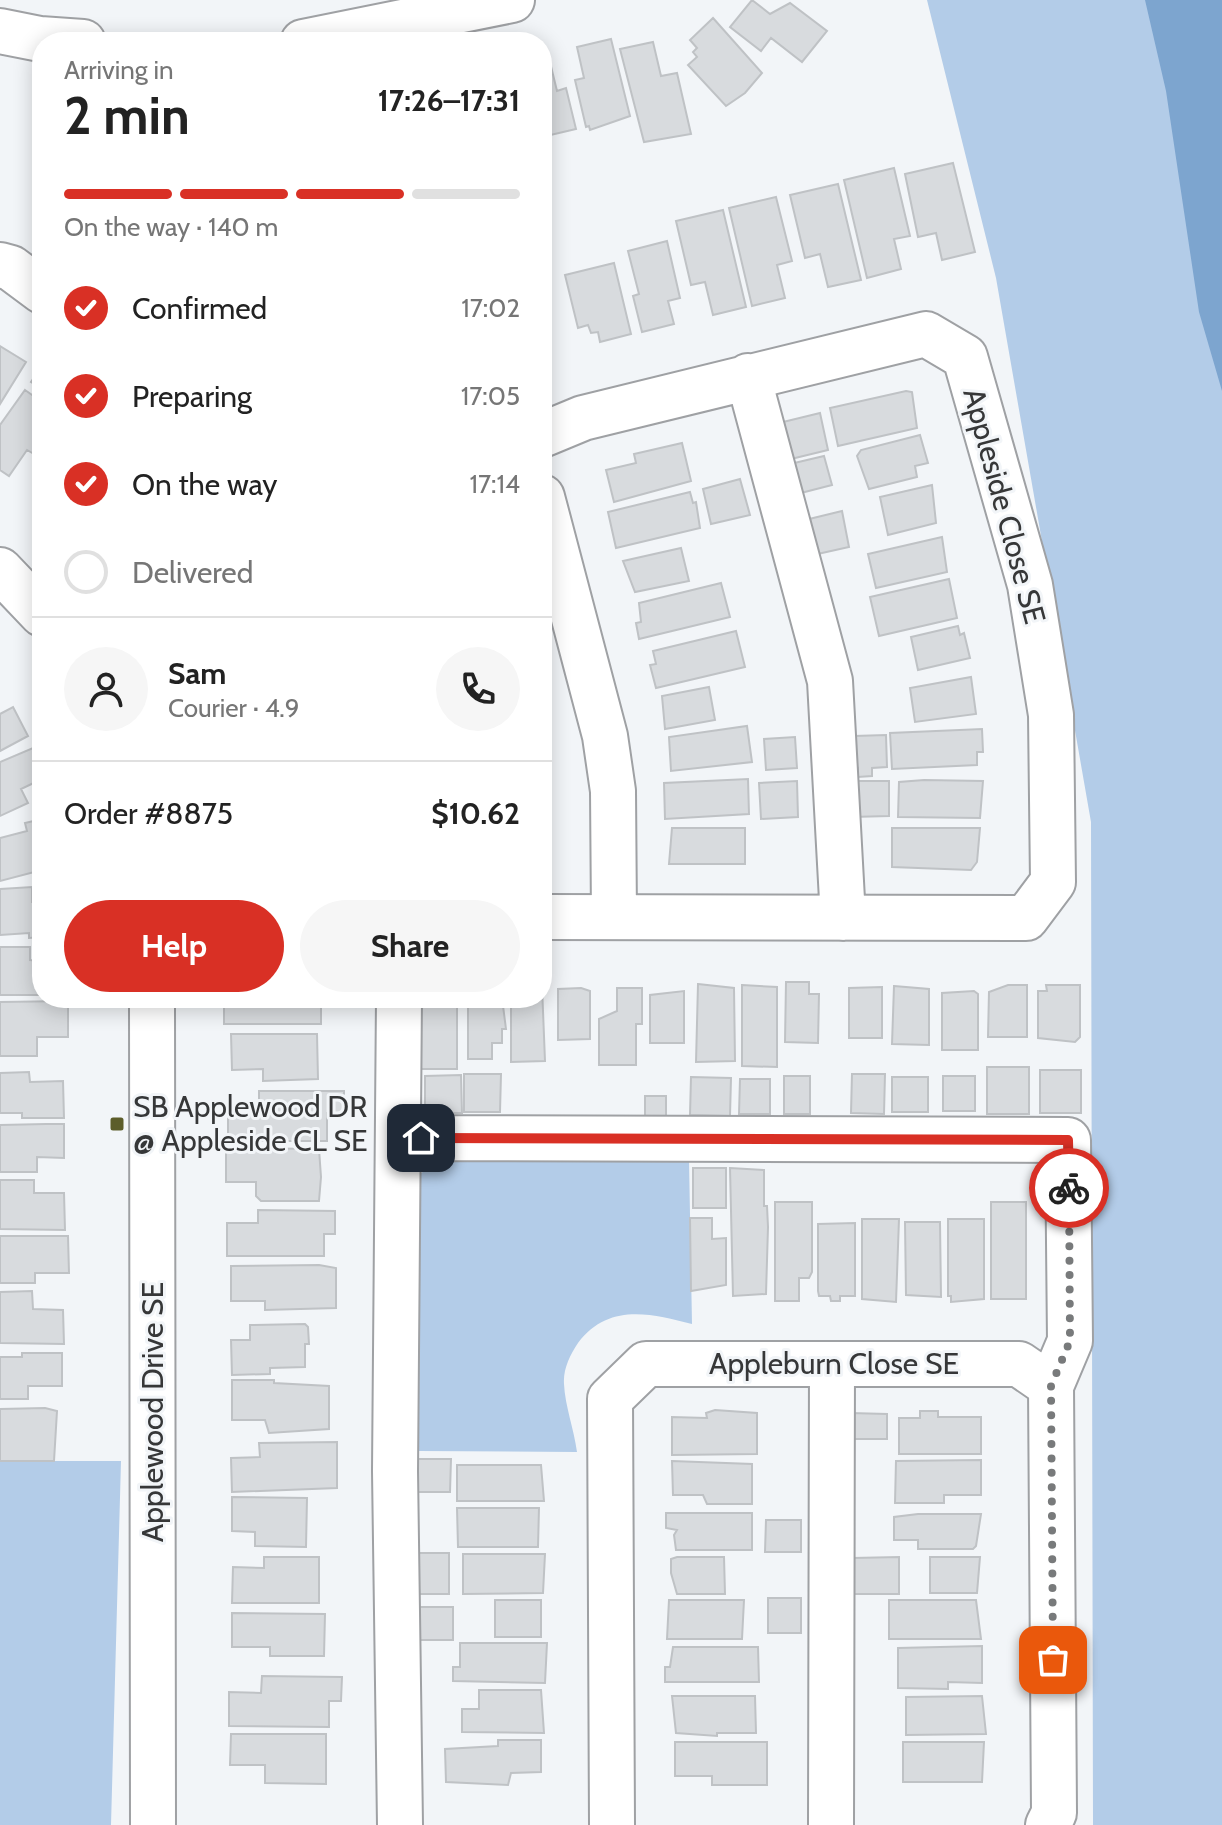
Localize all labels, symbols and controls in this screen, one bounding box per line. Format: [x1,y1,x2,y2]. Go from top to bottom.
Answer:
text: Arriving in [64,54,174,86]
text: 17:26–17:31 [378,82,520,119]
text: 2 min [64,84,190,147]
text: On the way · 140 m [64,211,278,243]
icon: check [64,286,108,330]
text: Confirmed [132,290,267,327]
text: 17:02 [461,292,520,324]
icon: check [64,374,108,418]
text: Preparing [132,378,252,415]
text: 17:05 [461,380,520,412]
street label: Appleside Close SE [955,384,1054,628]
icon: check [64,462,108,506]
text: On the way [132,466,277,503]
text: 17:14 [470,468,520,500]
text: Delivered [132,554,253,591]
button: person [64,647,148,731]
button: phone [436,647,520,731]
text: Sam [168,655,226,692]
text: Courier · 4.9 [168,692,300,724]
text: Order #8875 [64,795,233,832]
text: $10.62 [431,795,520,832]
button: Help [64,900,284,992]
button: Share [300,900,520,992]
place label: SB Applewood DR @ Appleside CL SE [133,1088,368,1159]
pin [387,1104,455,1172]
marker: SB Applewood DR @ Appleside CL SE [108,1115,126,1133]
icon: home [399,1116,443,1160]
courier [1029,1148,1109,1228]
icon: bike [1047,1166,1091,1210]
street label: Applewood Drive SE [134,1282,171,1542]
street label: Appleburn Close SE [709,1345,959,1382]
pin [1019,1626,1087,1694]
icon: bag [1031,1638,1075,1682]

